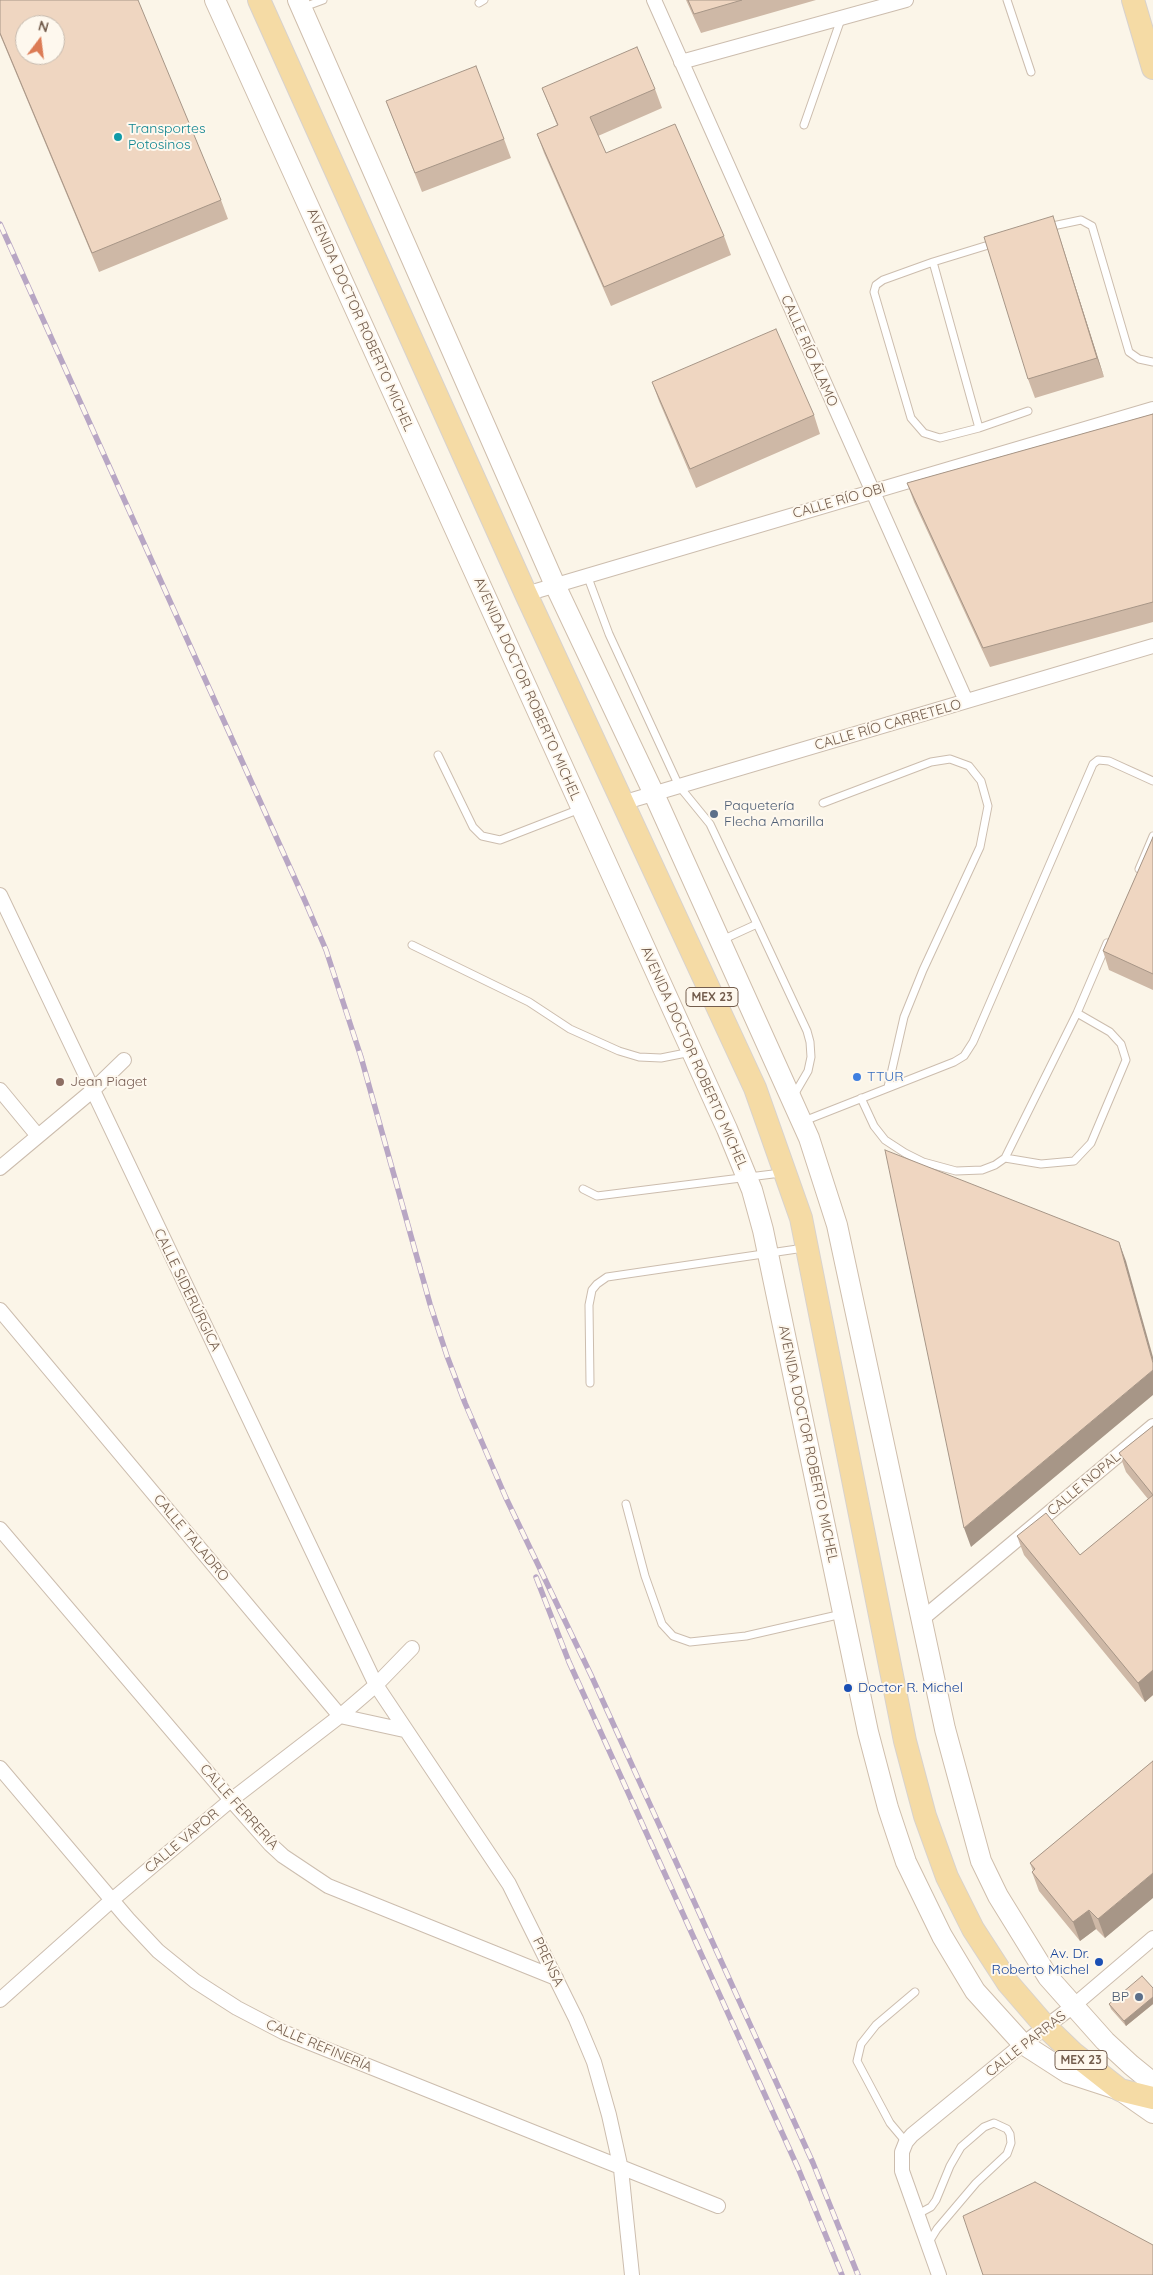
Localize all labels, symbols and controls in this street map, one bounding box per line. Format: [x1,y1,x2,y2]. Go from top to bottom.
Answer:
north arrow [15,15,65,65]
text: N [36,16,51,37]
place label: Transportes Potosinos [128,121,205,154]
marker: Transportes Potosinos [112,131,124,143]
street label: AVENIDA DOCTOR ROBERTO MICHEL [303,206,417,434]
street label: CALLE RÍO ÁLAMO [777,293,841,409]
street label: CALLE RÍO OBI [791,480,887,522]
street label: AVENIDA DOCTOR ROBERTO MICHEL [470,575,584,803]
street label: CALLE RÍO CARRETELO [813,696,963,754]
place label: Paquetería Flecha Amarilla [724,798,824,830]
marker: Paquetería Flecha Amarilla [708,808,720,820]
street label: AVENIDA DOCTOR ROBERTO MICHEL [637,944,751,1172]
road number: MEX 23 [686,988,738,1006]
place label: TTUR [867,1069,904,1085]
marker: TTUR [851,1071,863,1083]
place label: Jean Piaget [70,1074,147,1090]
marker: Jean Piaget [54,1076,66,1088]
street label: CALLE SIDERÚRGICA [150,1226,224,1354]
street label: AVENIDA DOCTOR ROBERTO MICHEL [775,1324,841,1564]
street label: CALLE NOPAL [1044,1449,1124,1519]
street label: CALLE TALADRO [150,1491,232,1585]
place label: Doctor R. Michel [858,1680,963,1696]
marker: Doctor R. Michel [842,1682,854,1694]
street label: CALLE FERRERÍA [196,1761,282,1853]
street label: CALLE VAPOR [142,1805,222,1877]
street label: PRENSA [529,1935,567,1989]
place label: Av. Dr. Roberto Michel [992,1946,1089,1978]
marker: Av. Dr. Roberto Michel [1093,1956,1105,1968]
place label: BP [1112,1989,1129,2005]
marker: BP [1133,1991,1145,2003]
street label: CALLE PARRAS [982,2007,1070,2081]
street label: CALLE REFINERÍA [263,2016,375,2076]
road number: MEX 23 [1055,2050,1107,2070]

